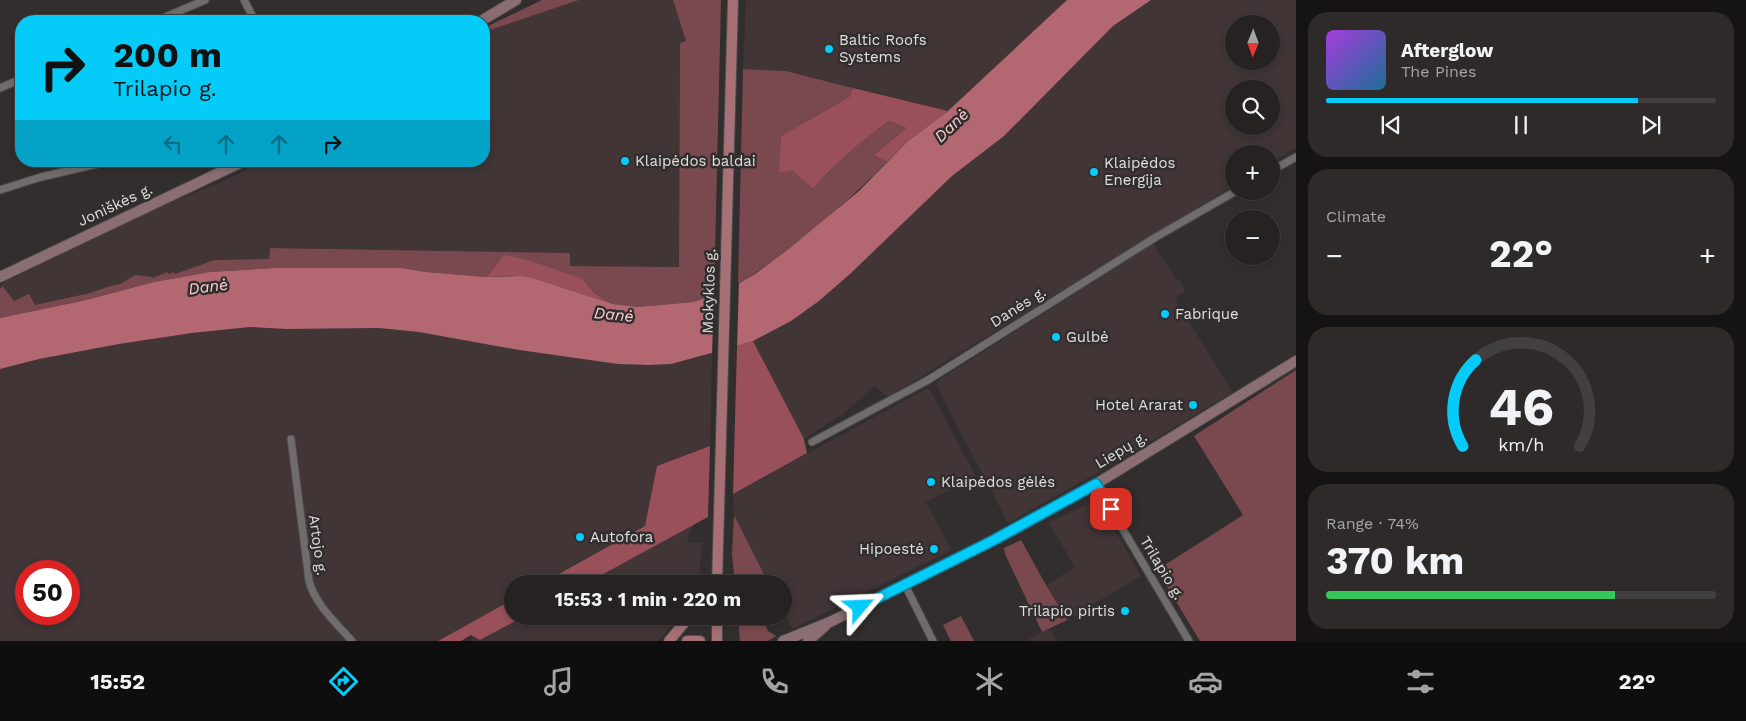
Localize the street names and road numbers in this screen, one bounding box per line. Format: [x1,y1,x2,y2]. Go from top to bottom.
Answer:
street label: Joniškės g. [75,180,155,230]
street label: Mokyklos g. [699,248,719,334]
street label: Danės g. [987,283,1049,331]
street label: Liepų g. [1092,428,1150,472]
street label: Artojo g. [305,514,331,576]
street label: Trilapio g. [1136,533,1188,603]

